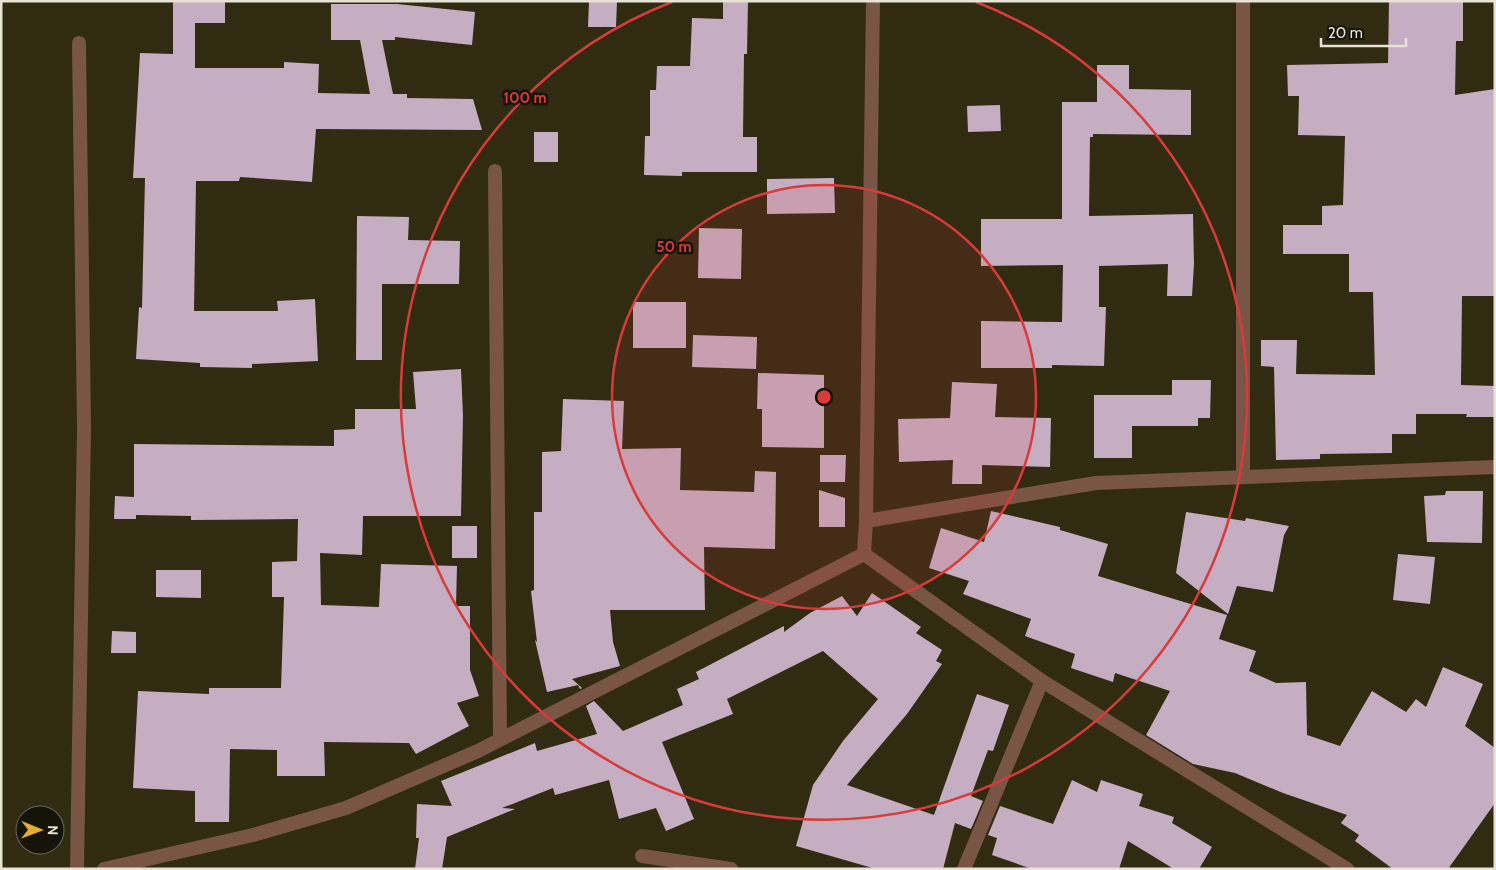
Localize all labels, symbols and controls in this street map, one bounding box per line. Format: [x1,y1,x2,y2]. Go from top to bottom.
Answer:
scale bar [1321,15,1406,47]
text: 20 m [1328,24,1363,42]
text: 100 m [503,89,547,107]
text: 50 m [656,238,692,256]
centre of rings [815,388,833,406]
north arrow [15,805,65,855]
text: N [44,825,62,835]

